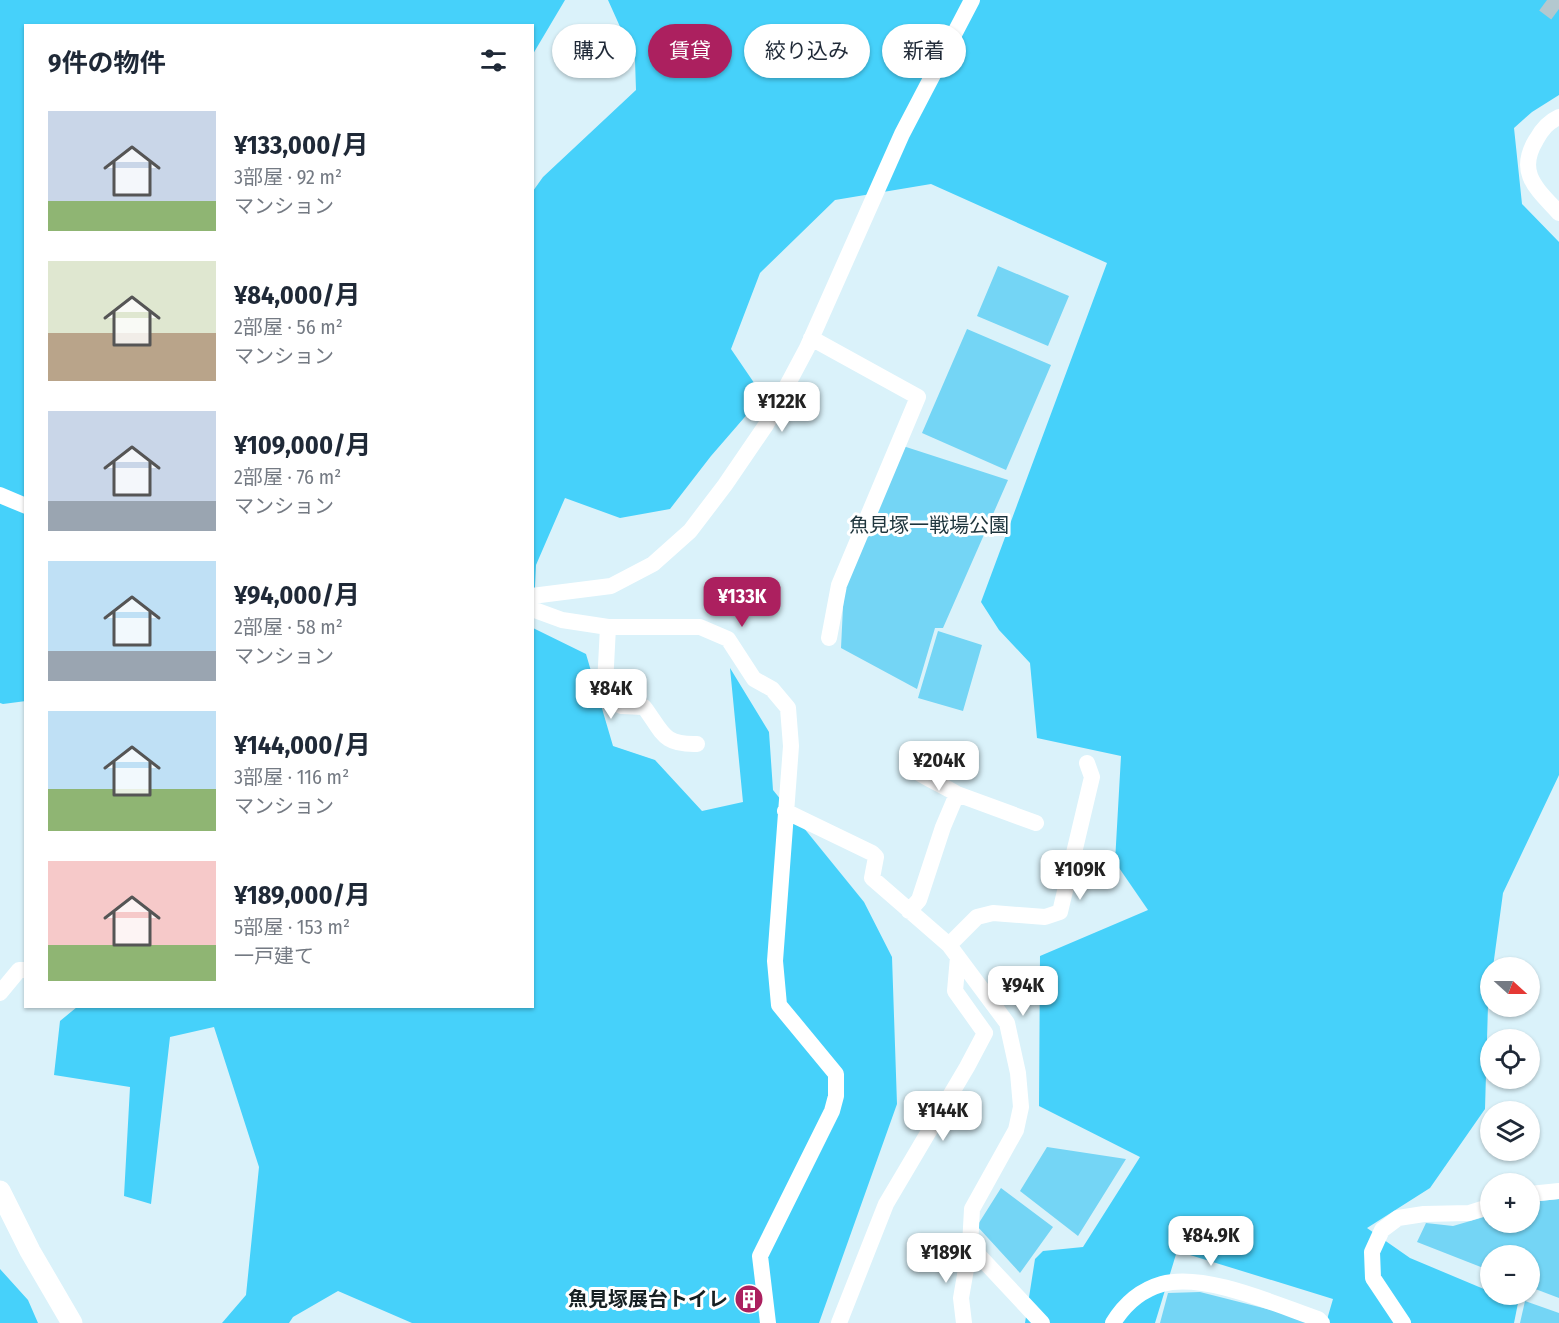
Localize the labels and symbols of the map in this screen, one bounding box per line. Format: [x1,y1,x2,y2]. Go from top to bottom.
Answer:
pin: ¥122K [740,382,824,433]
park label: 魚見塚一戦場公園 [849,513,1009,537]
pin: ¥133K [700,577,784,628]
pin: ¥84K [575,669,647,720]
pin: ¥204K [897,741,981,792]
pin: ¥109K [1038,850,1122,901]
north arrow [1480,957,1540,1017]
pin: ¥94K [987,966,1059,1017]
pin: ¥144K [901,1091,985,1142]
pin: ¥84.9K [1162,1216,1260,1267]
pin: ¥189K [904,1233,988,1284]
building icon: 魚見塚展台トイレ [733,1283,765,1315]
place label: 魚見塚展台トイレ [568,1287,728,1311]

